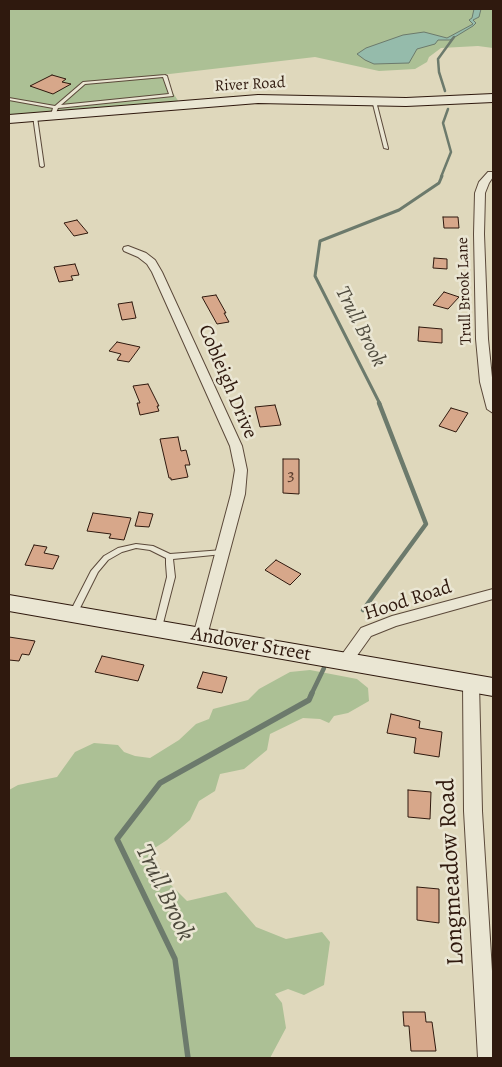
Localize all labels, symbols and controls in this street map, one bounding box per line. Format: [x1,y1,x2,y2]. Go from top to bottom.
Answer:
street label: River Road [214,74,286,96]
street label: Trull Brook Lane [454,237,476,345]
water label: Trull Brook [329,282,391,372]
street label: Cobleigh Drive [192,321,262,443]
house number: 3 [287,465,295,487]
street label: Hood Road [361,576,455,626]
street label: Andover Street [189,623,313,667]
street label: Longmeadow Road [433,778,471,966]
water label: Trull Brook [128,840,200,946]

